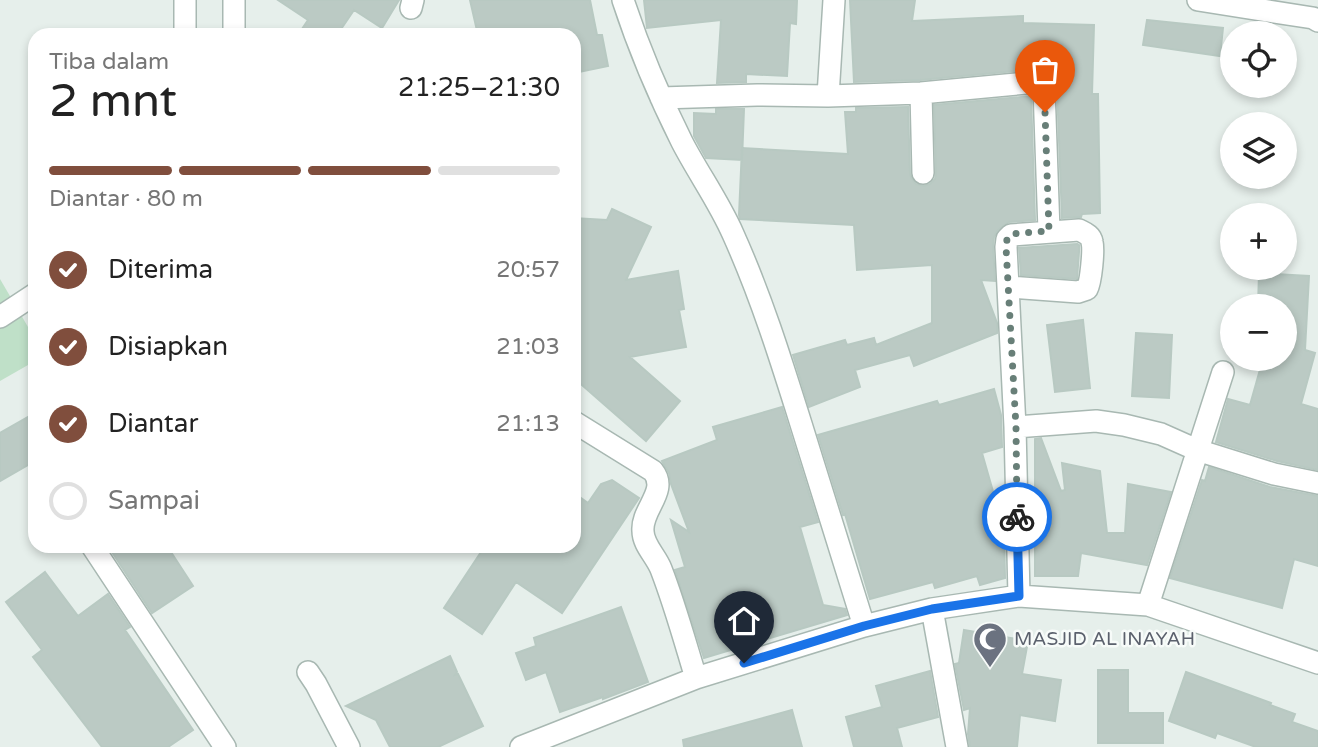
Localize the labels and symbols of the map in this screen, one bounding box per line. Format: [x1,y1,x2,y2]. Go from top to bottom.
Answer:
pin [1015,40,1075,112]
courier [982,482,1052,552]
pin [714,591,774,663]
mosque icon: MASJID AL INAYAH [971,620,1009,669]
place label: MASJID AL INAYAH [1014,628,1195,650]

